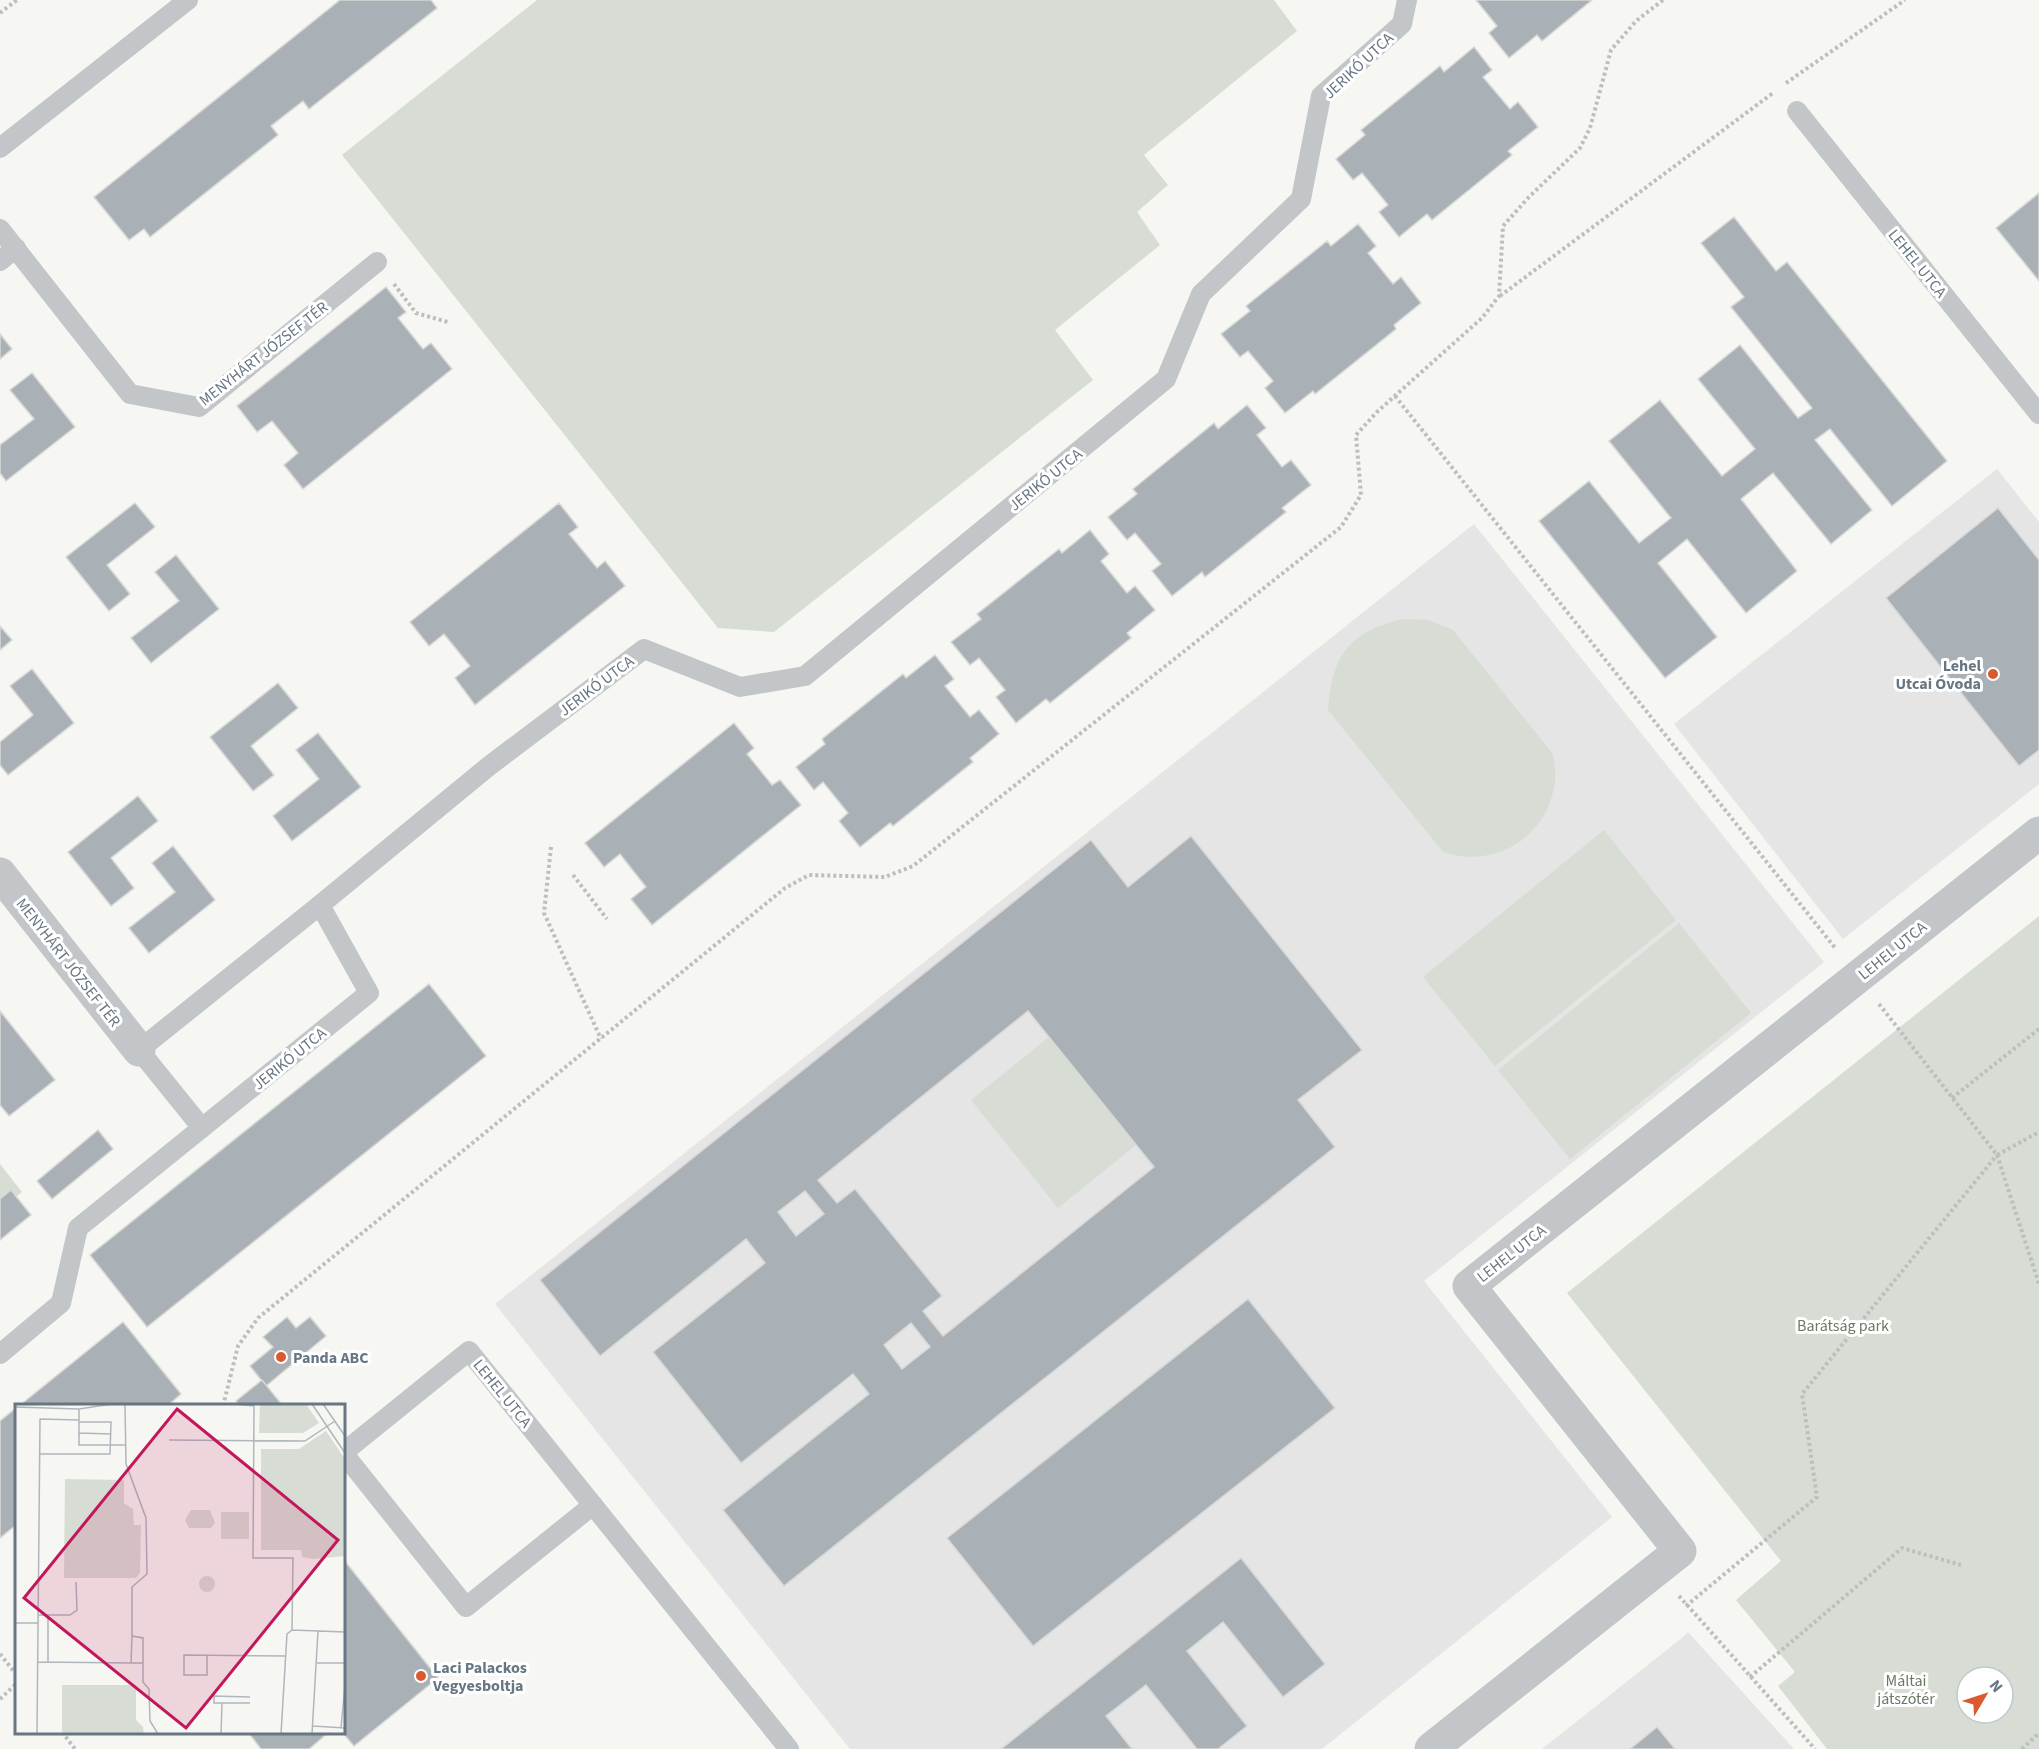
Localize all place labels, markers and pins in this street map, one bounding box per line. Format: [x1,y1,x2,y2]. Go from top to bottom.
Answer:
place label: Lehel Utcai Óvoda [1895,655,1981,695]
marker: Lehel Utcai Óvoda [1986,667,2000,681]
place label: Panda ABC [293,1347,369,1369]
marker: Panda ABC [274,1350,288,1364]
place label: Laci Palackos Vegyesboltja [432,1657,527,1697]
marker: Laci Palackos Vegyesboltja [414,1669,428,1683]

